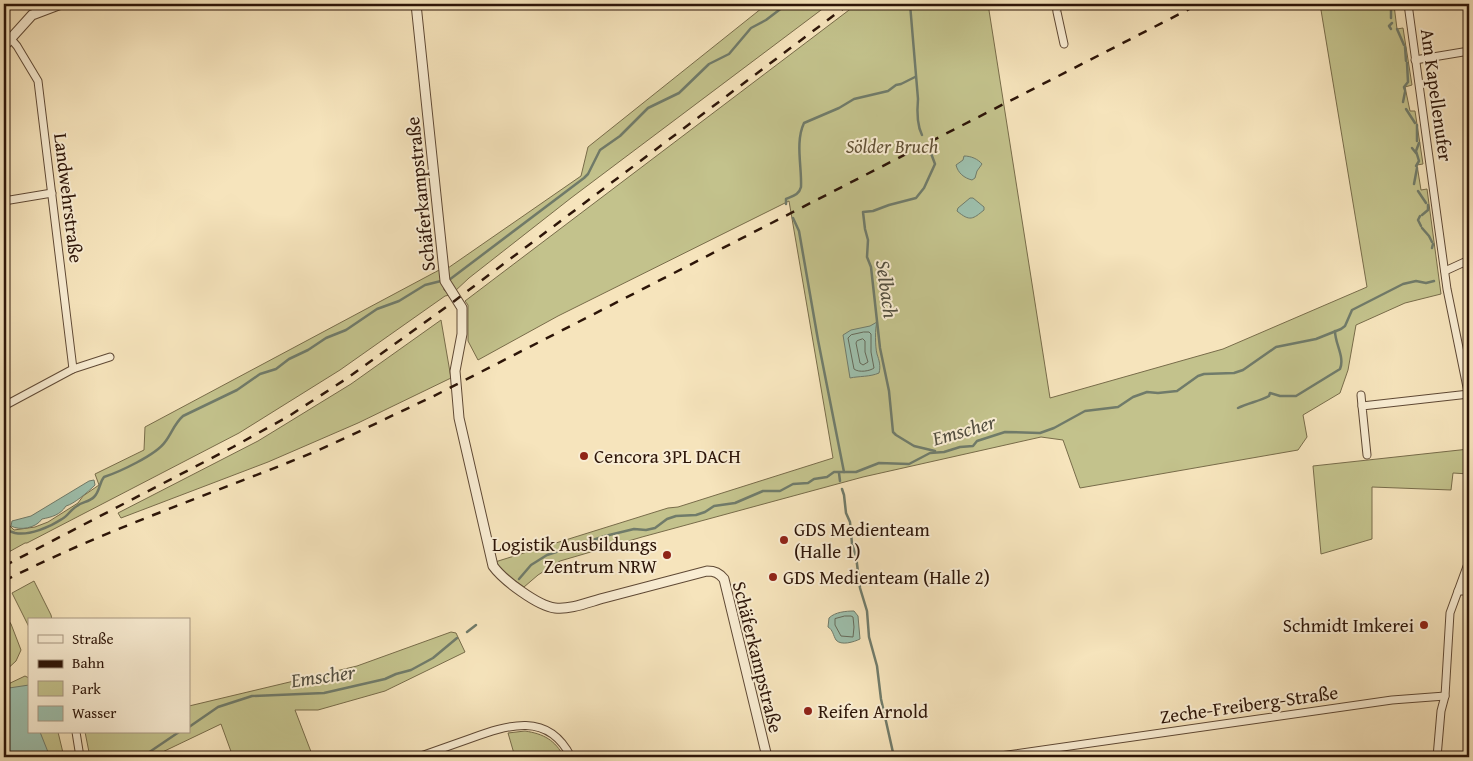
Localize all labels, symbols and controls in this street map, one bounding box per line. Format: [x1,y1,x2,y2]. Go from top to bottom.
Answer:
street label: Am Kapellenufer [1414,27,1460,163]
street label: Schäferkampstraße [398,115,442,273]
street label: Landwehrstraße [47,132,91,265]
park label: Sölder Bruch [846,132,939,160]
water label: Selbach [869,258,906,320]
water label: Emscher [928,407,999,453]
place label: Cencora 3PL DACH [594,442,741,470]
marker: Cencora 3PL DACH [578,450,590,462]
place label: GDS Medienteam (Halle 1) [794,515,930,565]
place label: Logistik Ausbildungs Zentrum NRW [492,530,657,580]
marker: GDS Medienteam (Halle 1) [778,534,790,546]
marker: Logistik Ausbildungs Zentrum NRW [661,549,673,561]
place label: GDS Medienteam (Halle 2) [783,563,990,591]
marker: GDS Medienteam (Halle 2) [767,571,779,583]
street label: Schäferkampstraße [726,578,790,736]
place label: Schmidt Imkerei [1283,611,1414,639]
legend [28,618,190,734]
marker: Schmidt Imkerei [1418,619,1430,631]
text: Straße [72,628,114,649]
text: Bahn [72,652,105,673]
water label: Emscher [288,657,358,695]
text: Park [72,678,101,699]
street label: Zeche-Freiberg-Straße [1158,678,1340,730]
place label: Reifen Arnold [818,697,929,725]
text: Wasser [72,702,116,723]
marker: Reifen Arnold [802,705,814,717]

